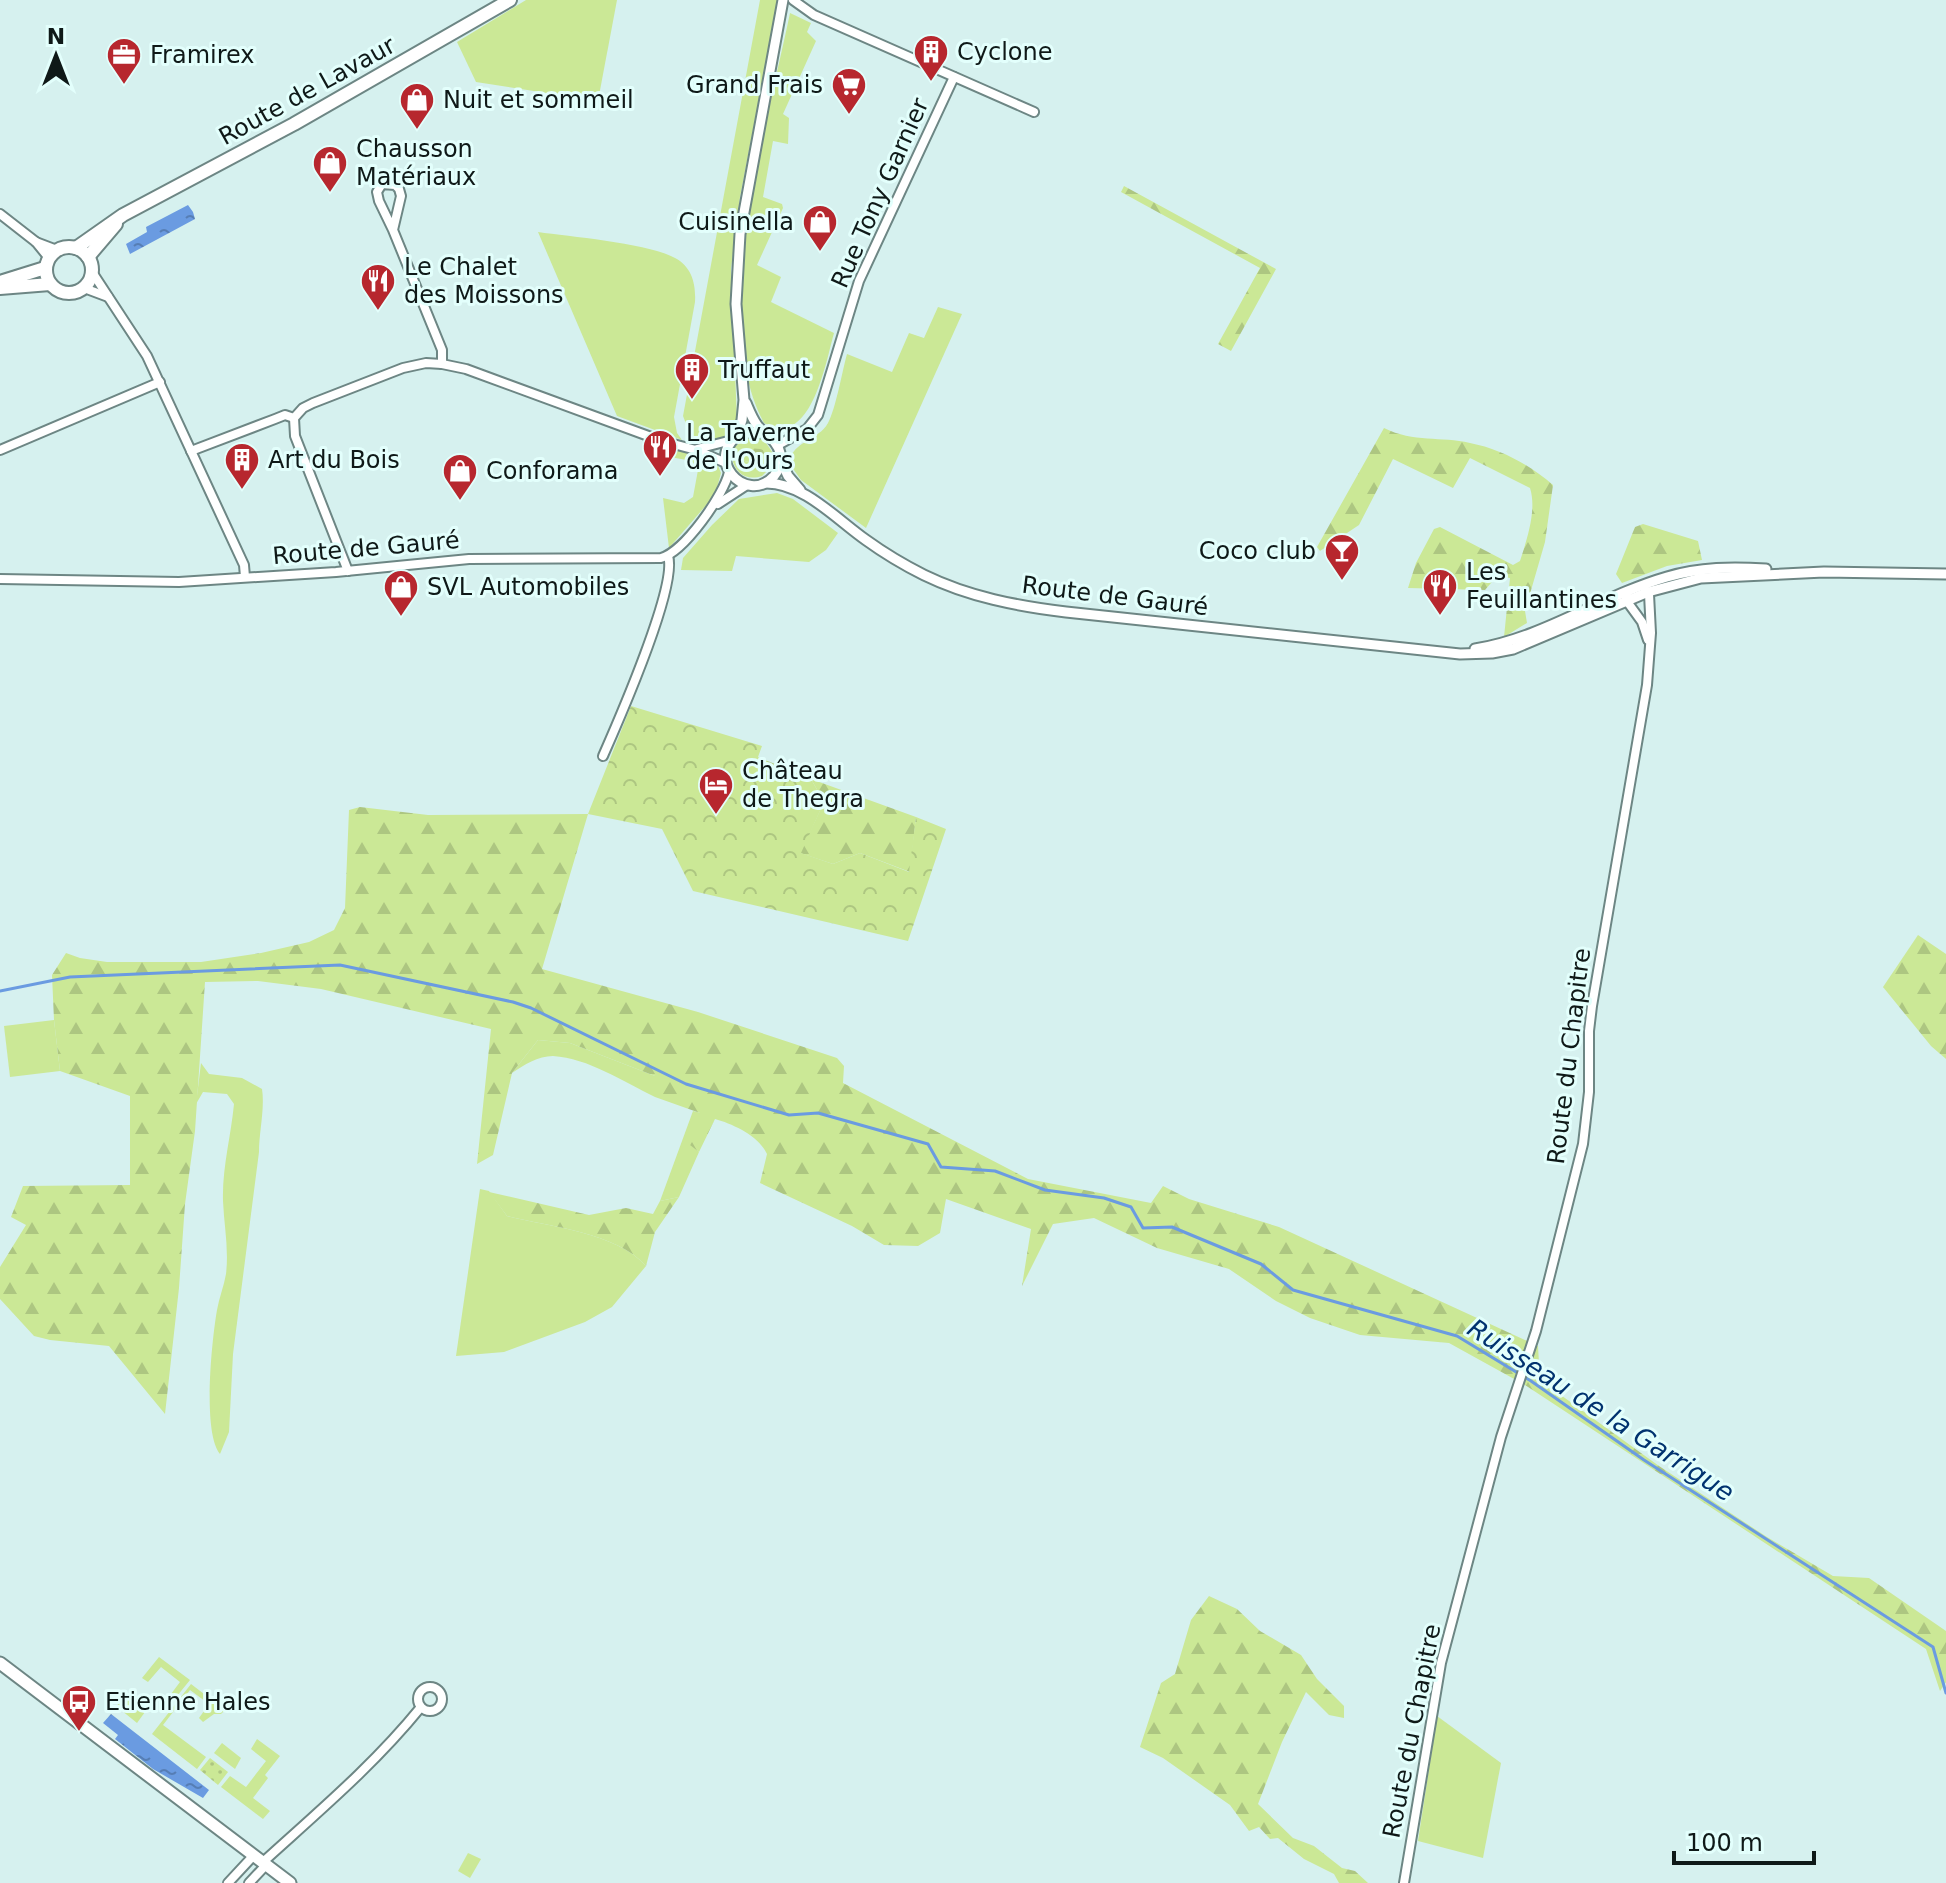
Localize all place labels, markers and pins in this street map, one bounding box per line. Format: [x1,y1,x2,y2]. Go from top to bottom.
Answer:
building icon: Cyclone [912,33,950,83]
office icon: Framirex [105,36,143,86]
place label: Cyclone [957,38,1052,66]
place label: Framirex [150,41,255,69]
supermarket icon: Grand Frais [830,66,868,116]
place label: Grand Frais [686,71,823,99]
shop icon: Nuit et sommeil [398,81,436,131]
place label: Nuit et sommeil [443,86,634,114]
place label: Chausson Matériaux [356,135,476,191]
shop icon: Chausson Matériaux [311,144,349,194]
shop icon: Cuisinella [801,203,839,253]
place label: Cuisinella [678,208,794,236]
place label: Le Chalet des Moissons [404,253,564,309]
restaurant icon: Le Chalet des Moissons [359,262,397,312]
building icon: Truffaut [673,351,711,401]
place label: Truffaut [717,356,810,384]
place label: La Taverne de l'Ours [686,419,816,475]
restaurant icon: La Taverne de l'Ours [641,428,679,478]
building icon: Art du Bois [223,441,261,491]
place label: Art du Bois [268,446,400,474]
shop icon: Conforama [441,452,479,502]
place label: Conforama [486,457,618,485]
bar icon: Coco club [1323,532,1361,582]
place label: Coco club [1199,537,1316,565]
place label: Les Feuillantines [1466,558,1617,614]
restaurant icon: Les Feuillantines [1421,567,1459,617]
shop icon: SVL Automobiles [382,568,420,618]
place label: SVL Automobiles [427,573,629,601]
place label: Château de Thegra [742,757,864,813]
hotel icon: Château de Thegra [697,766,735,816]
bus stop icon: Etienne Hales [60,1683,98,1733]
place label: Etienne Hales [105,1688,271,1716]

